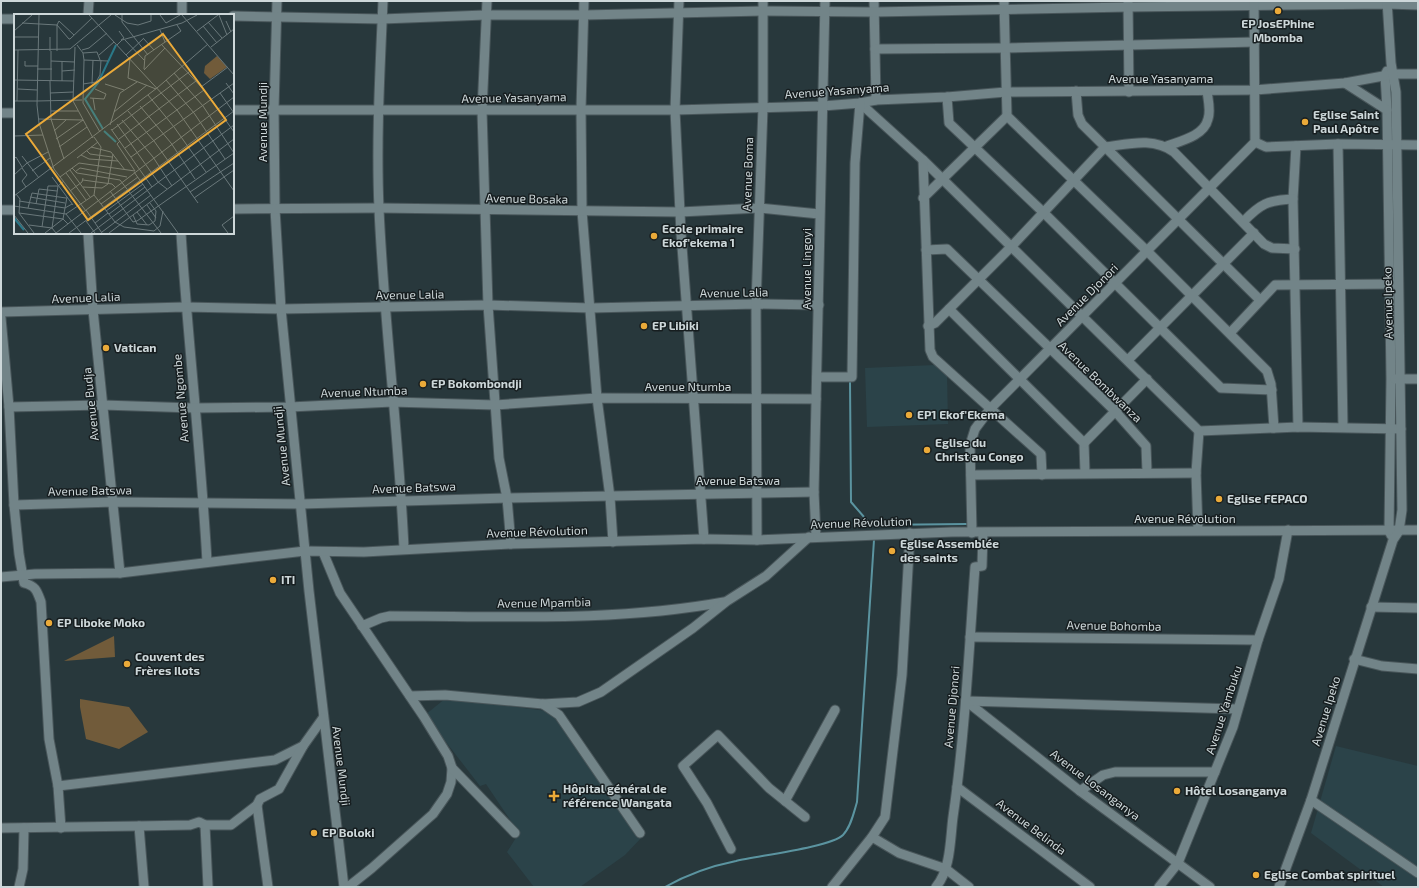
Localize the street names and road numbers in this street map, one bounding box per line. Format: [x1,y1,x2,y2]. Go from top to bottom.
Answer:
street label: Avenue Yasanyama [1109,71,1213,85]
street label: Avenue Yasanyama [784,79,890,101]
street label: Avenue Mundji [255,82,270,162]
street label: Avenue Yasanyama [461,89,567,105]
street label: Avenue Boma [739,137,755,211]
street label: Avenue Bosaka [486,190,568,206]
street label: Avenue Lingoyi [799,228,813,310]
street label: Avenue Djonori [1052,260,1121,329]
street label: Avenue Ipeko [1379,267,1395,339]
street label: Avenue Lalia [699,284,768,300]
street label: Avenue Lalia [375,286,444,302]
street label: Avenue Lalia [51,289,121,305]
street label: Avenue Bombwanza [1056,338,1145,425]
street label: Avenue Ngombe [169,353,191,443]
street label: Avenue Budja [79,367,102,441]
street label: Avenue Ntumba [645,379,731,393]
street label: Avenue Ntumba [320,382,408,400]
street label: Avenue Mundji [270,405,293,487]
street label: Avenue Batswa [696,473,780,487]
street label: Avenue Batswa [372,479,456,495]
street label: Avenue Batswa [48,482,132,498]
street label: Avenue Révolution [1134,511,1236,525]
street label: Avenue Révolution [810,513,912,531]
street label: Avenue Révolution [486,522,588,540]
street label: Avenue Mpambia [497,594,591,610]
street label: Avenue Bohomba [1066,617,1162,633]
street label: Avenue Yambuku [1202,664,1244,756]
street label: Avenue Djonori [940,665,963,749]
street label: Avenue Ipeko [1308,674,1342,747]
street label: Avenue Mundji [329,725,354,807]
street label: Avenue Losanganya [1048,746,1143,822]
street label: Avenue Belinda [994,795,1069,857]

